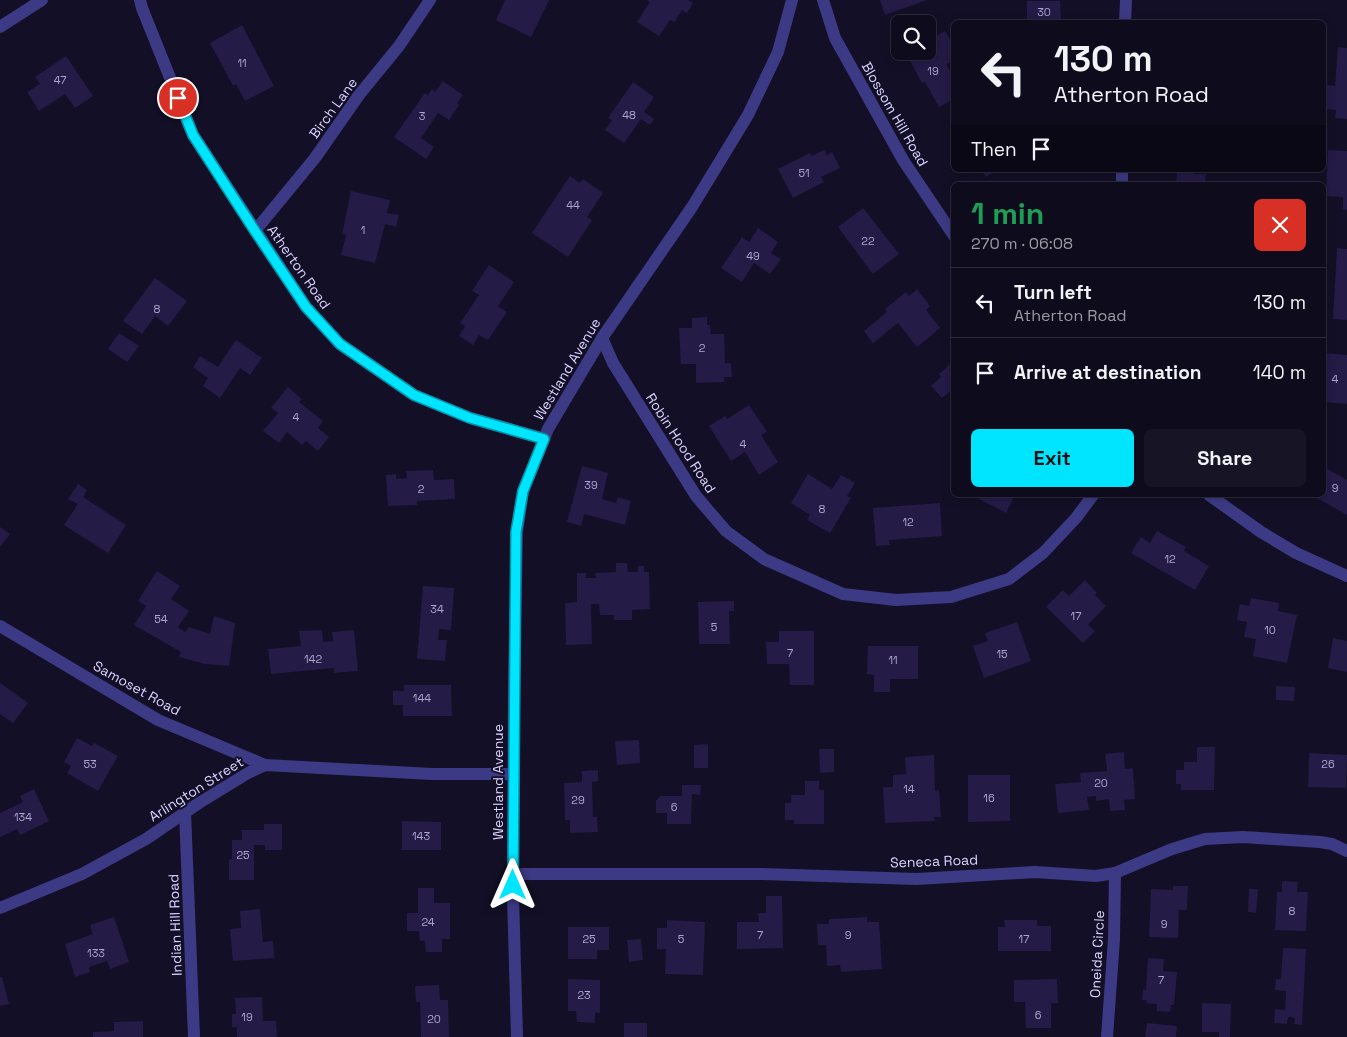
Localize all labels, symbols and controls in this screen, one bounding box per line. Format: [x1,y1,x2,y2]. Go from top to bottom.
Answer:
house number: 30 [1037,5,1051,19]
map controls [891,15,936,60]
button: search [891,15,936,60]
text: 130 m [1054,37,1153,81]
icon: left [971,40,1036,105]
house number: 11 [237,56,247,70]
street label: Blossom Hill Road [858,58,932,170]
house number: 19 [927,64,939,78]
house number: 47 [54,73,66,87]
street label: Birch Lane [305,74,361,142]
pin [157,77,199,119]
text: Atherton Road [1054,80,1209,108]
icon: arrive [164,84,192,112]
house number: 48 [622,108,636,122]
house number: 3 [419,109,426,123]
icon: arrive [1027,135,1055,163]
text: Then [971,137,1017,162]
house number: 51 [798,166,810,180]
text: 1 min [971,194,1044,233]
house number: 44 [566,198,580,212]
button: close [1254,199,1306,251]
street label: Atherton Road [263,221,335,313]
house number: 1 [361,223,365,237]
text: 270 m · 06:08 [971,233,1073,254]
house number: 22 [861,234,875,248]
house number: 49 [746,249,760,263]
text: Turn left [1014,280,1092,305]
icon: left [971,289,999,317]
text: 130 m [1253,290,1306,315]
house number: 8 [154,302,161,316]
text: Atherton Road [1014,305,1127,326]
street label: Westland Avenue [529,315,605,423]
house number: 2 [699,341,706,355]
icon: arrive [971,359,999,387]
text: Arrive at destination [1014,360,1202,385]
text: 140 m [1253,360,1306,385]
house number: 4 [1332,372,1339,386]
street label: Robin Hood Road [642,390,720,496]
house number: 4 [293,410,300,424]
button: Exit [971,429,1134,487]
button: Share [1144,429,1306,487]
house number: 4 [740,437,747,451]
house number: 39 [584,478,598,492]
house number: 9 [1332,481,1339,495]
house number: 2 [418,482,425,496]
house number: 8 [819,502,826,516]
house number: 12 [902,515,914,529]
house number: 12 [1164,552,1176,566]
house number: 34 [430,602,444,616]
house number: 17 [1071,609,1081,623]
house number: 54 [154,612,168,626]
house number: 5 [711,620,718,634]
house number: 10 [1264,623,1276,637]
house number: 7 [787,646,793,660]
house number: 15 [996,647,1008,661]
house number: 142 [304,652,322,666]
house number: 11 [888,653,898,667]
street label: Samoset Road [90,657,184,719]
house number: 144 [413,691,431,705]
street label: Westland Avenue [489,724,507,840]
street label: Arlington Street [145,753,247,825]
house number: 53 [83,757,97,771]
house number: 26 [1321,757,1335,771]
house number: 20 [1094,776,1108,790]
house number: 14 [903,782,915,796]
house number: 16 [983,791,995,805]
house number: 29 [571,793,585,807]
house number: 6 [671,800,678,814]
house number: 134 [14,810,32,824]
house number: 143 [412,829,430,843]
house number: 25 [236,848,250,862]
street label: Seneca Road [890,850,978,872]
position arrow [486,858,538,910]
street label: Indian Hill Road [164,874,186,976]
house number: 8 [1289,904,1296,918]
street label: Oneida Circle [1086,910,1108,998]
house number: 24 [421,915,435,929]
house number: 9 [1161,917,1168,931]
house number: 7 [757,928,763,942]
house number: 9 [845,928,852,942]
house number: 25 [582,932,596,946]
house number: 5 [678,932,685,946]
house number: 17 [1019,932,1029,946]
house number: 133 [87,946,105,960]
house number: 7 [1158,973,1164,987]
house number: 23 [577,988,591,1002]
house number: 6 [1035,1008,1042,1022]
house number: 19 [241,1010,253,1024]
house number: 20 [427,1012,441,1026]

